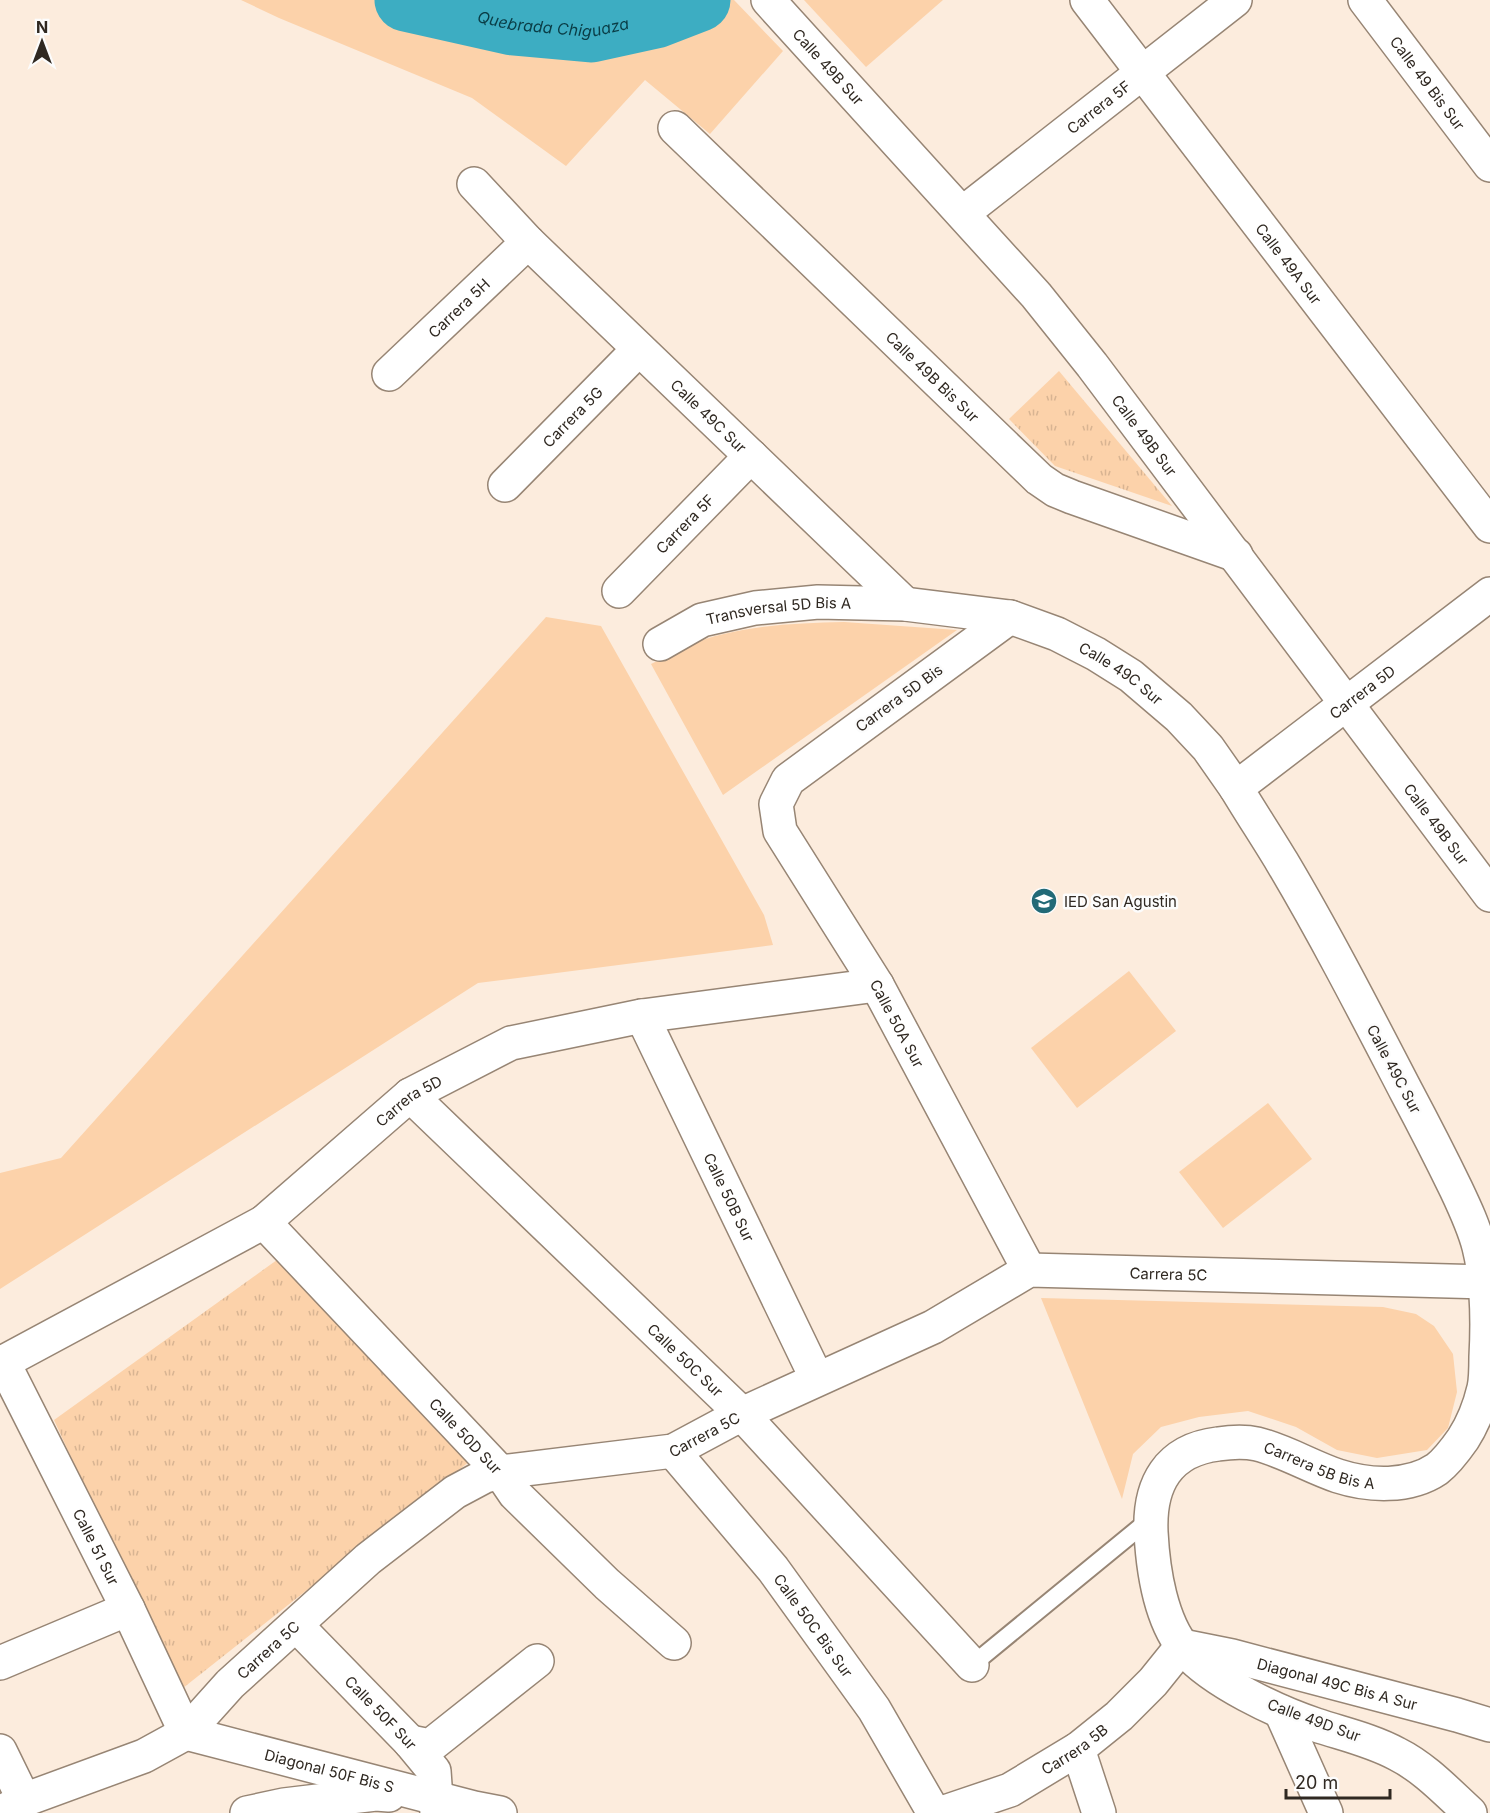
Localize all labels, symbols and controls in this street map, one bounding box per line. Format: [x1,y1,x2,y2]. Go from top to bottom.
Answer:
water label: Quebrada Chiguaza [475,6,631,41]
north arrow [12,12,72,72]
text: N [36,17,48,37]
street label: Calle 49B Sur [789,24,868,109]
street label: Calle 49 Bis Sur [1386,32,1470,134]
street label: Carrera 5F [1063,76,1134,138]
street label: Calle 49A Sur [1252,219,1326,308]
street label: Carrera 5H [424,274,493,342]
street label: Calle 49B Bis Sur [882,327,984,426]
street label: Calle 49C Sur [667,375,751,457]
street label: Carrera 5G [538,382,607,451]
street label: Calle 49B Sur [1108,391,1182,480]
street label: Carrera 5F [651,490,718,558]
street label: Transversal 5D Bis A [704,592,852,628]
street label: Calle 49C Sur [1076,637,1167,709]
street label: Carrera 5D Bis [852,660,946,736]
street label: Carrera 5D [1325,661,1399,723]
street label: Calle 49B Sur [1400,779,1473,869]
school or university icon: IED San Agustin [1029,886,1059,916]
place label: IED San Agustin [1064,892,1177,911]
street label: Calle 50A Sur [866,976,929,1071]
street label: Calle 49C Sur [1363,1021,1426,1117]
street label: Carrera 5D [371,1071,445,1130]
street label: Calle 50B Sur [700,1149,759,1245]
street label: Carrera 5C [1129,1263,1208,1284]
street label: Calle 50C Sur [644,1319,727,1401]
street label: Calle 50D Sur [425,1394,506,1478]
street label: Carrera 5C [665,1408,743,1461]
street label: Carrera 5B Bis A [1261,1437,1376,1493]
street label: Calle 51 Sur [69,1505,124,1588]
street label: Calle 50C Bis Sur [770,1570,858,1681]
street label: Carrera 5C [233,1616,303,1683]
street label: Diagonal 49C Bis A Sur [1255,1654,1420,1714]
street label: Calle 50F Sur [341,1672,422,1753]
street label: Calle 49D Sur [1265,1694,1364,1746]
street label: Carrera 5B [1038,1720,1111,1779]
street label: Diagonal 50F Bis S [263,1744,396,1796]
scale bar [1286,1762,1390,1800]
text: 20 m [1295,1772,1338,1793]

